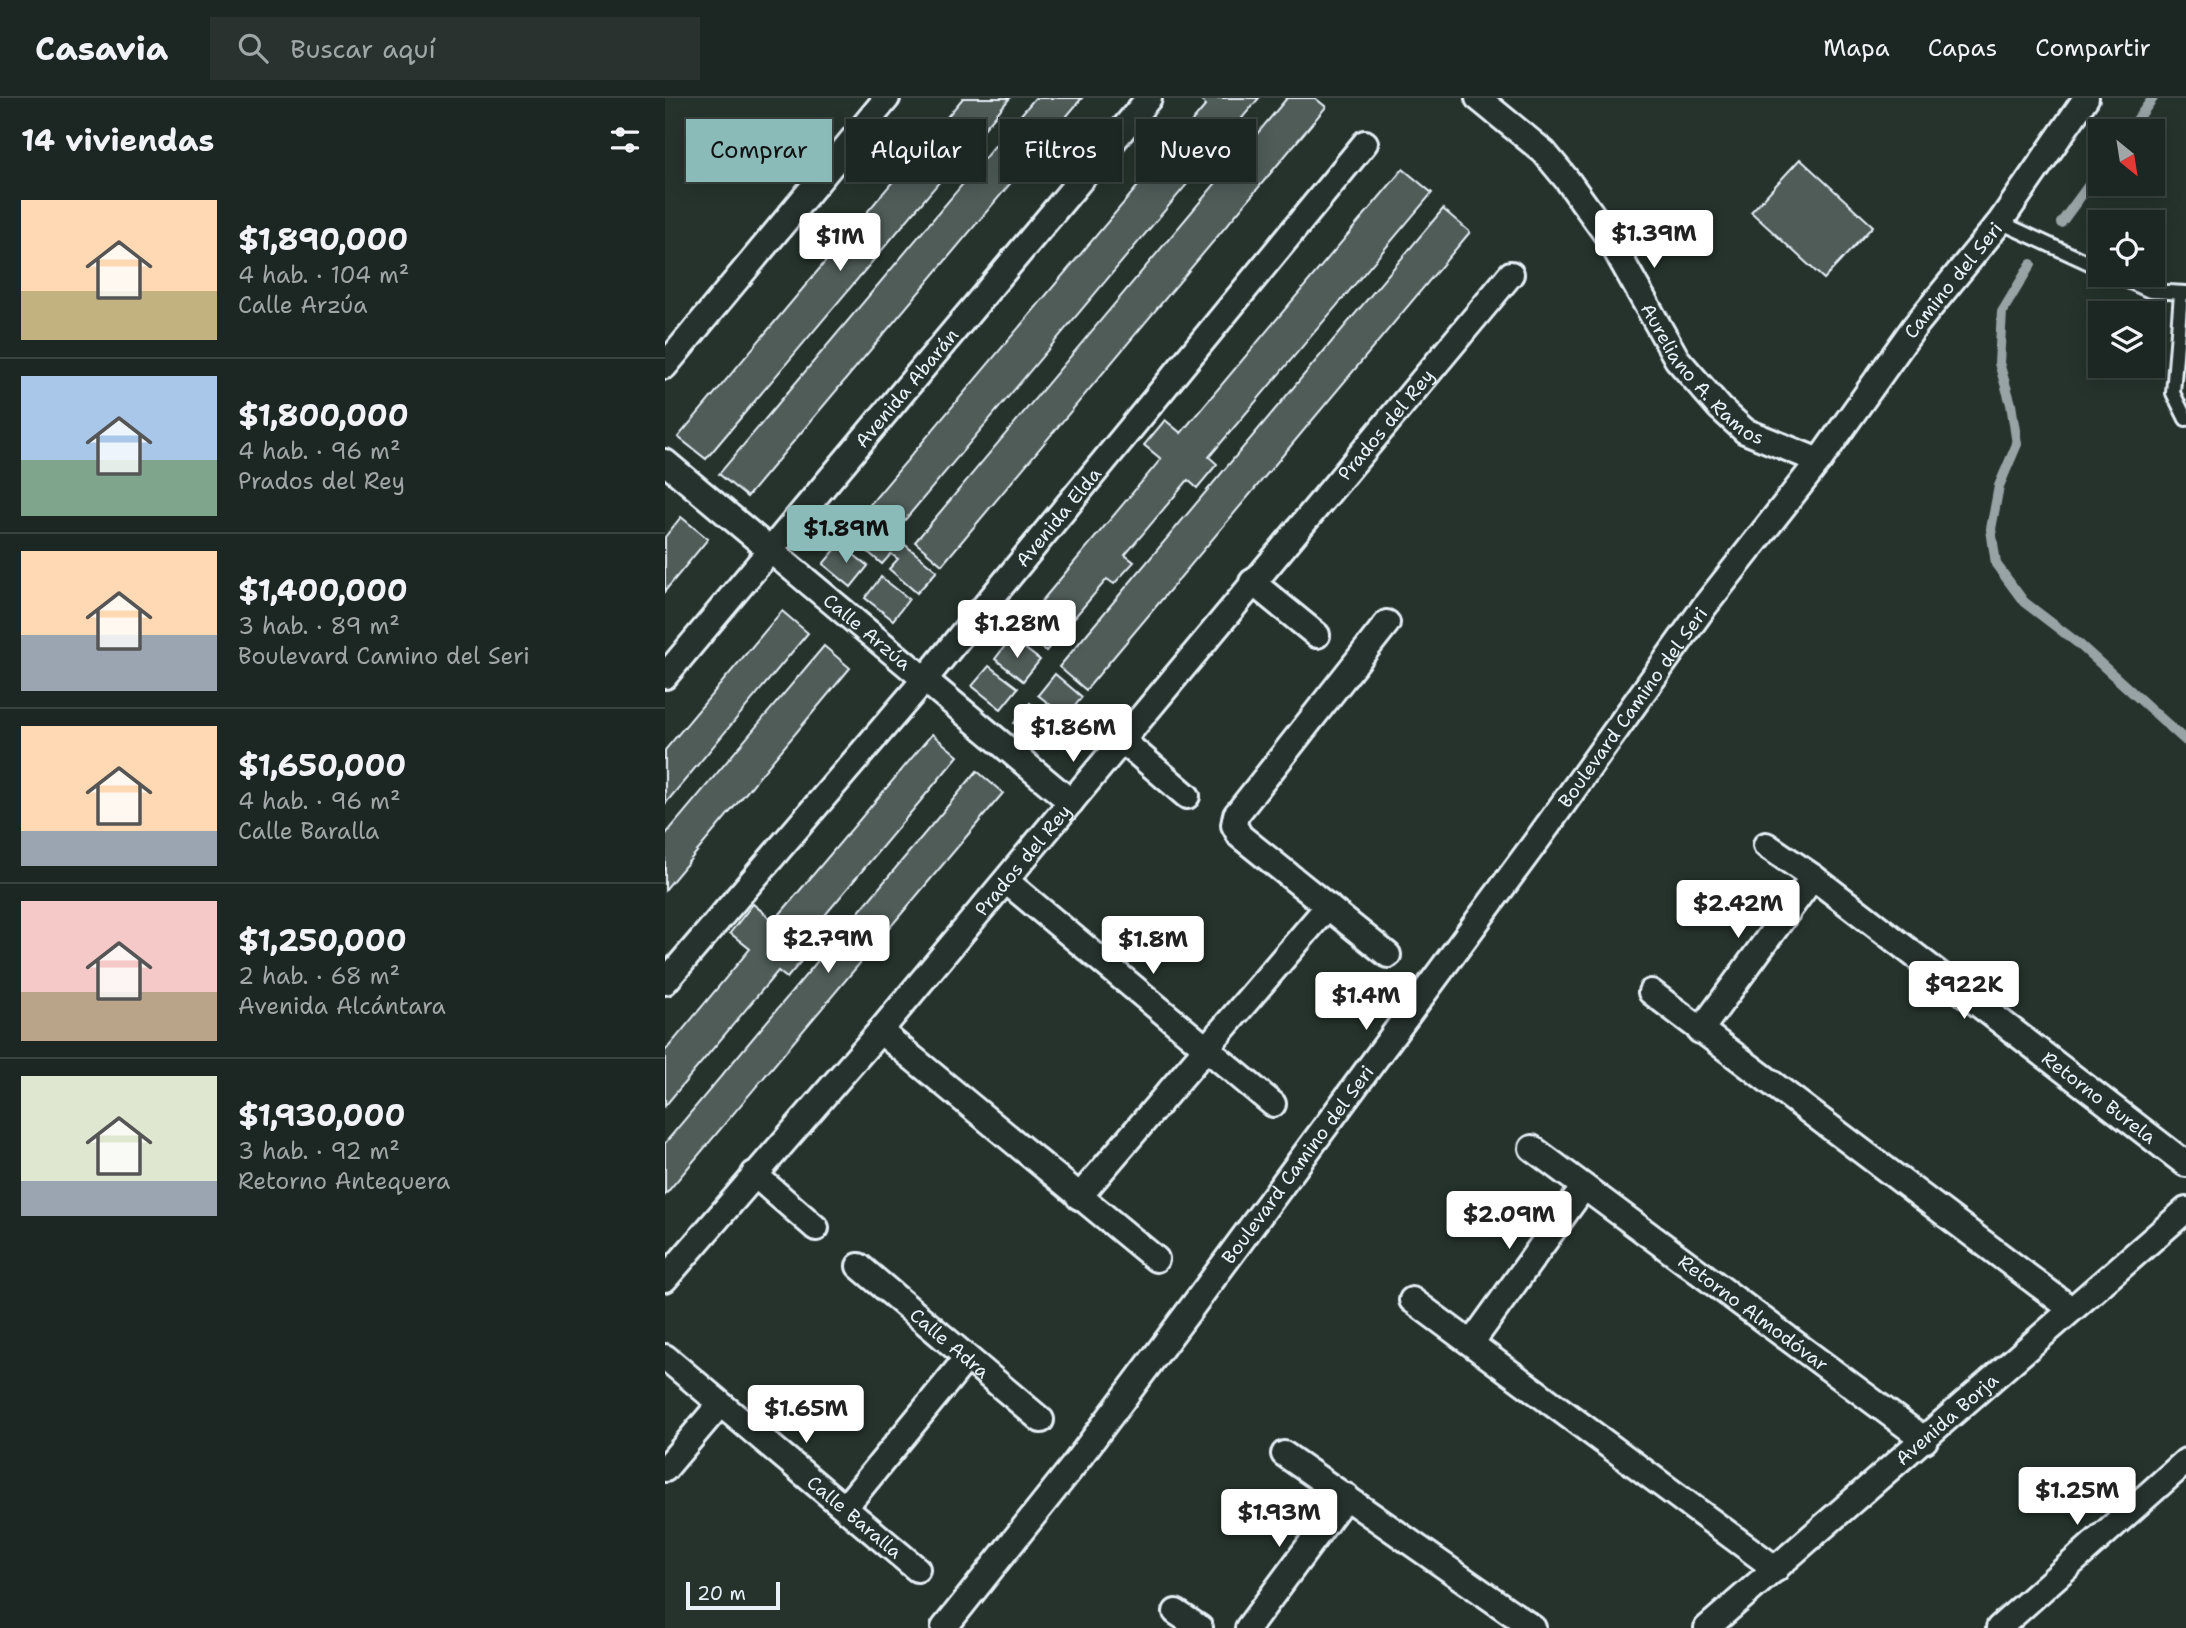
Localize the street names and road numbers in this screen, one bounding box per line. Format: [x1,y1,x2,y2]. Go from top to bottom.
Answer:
street label: Camino del Seri [1898,217,2008,343]
street label: Aureliano A. Ramos [1635,299,1768,450]
street label: Avenida Abarán [850,323,964,453]
street label: Prados del Rey [1332,364,1440,486]
street label: Avenida Elda [1010,462,1107,572]
street label: Calle Arzúa [818,588,916,676]
street label: Boulevard Camino del Seri [1553,602,1713,813]
street label: Prados del Rey [969,799,1077,921]
street label: Retorno Burela [2037,1046,2161,1150]
street label: Boulevard Camino del Seri [1216,1060,1380,1269]
street label: Retorno Almodóvar [1673,1249,1833,1377]
street label: Calle Adra [904,1302,995,1384]
street label: Avenida Borja [1890,1367,2004,1471]
street label: Calle Baralla [802,1470,907,1564]

